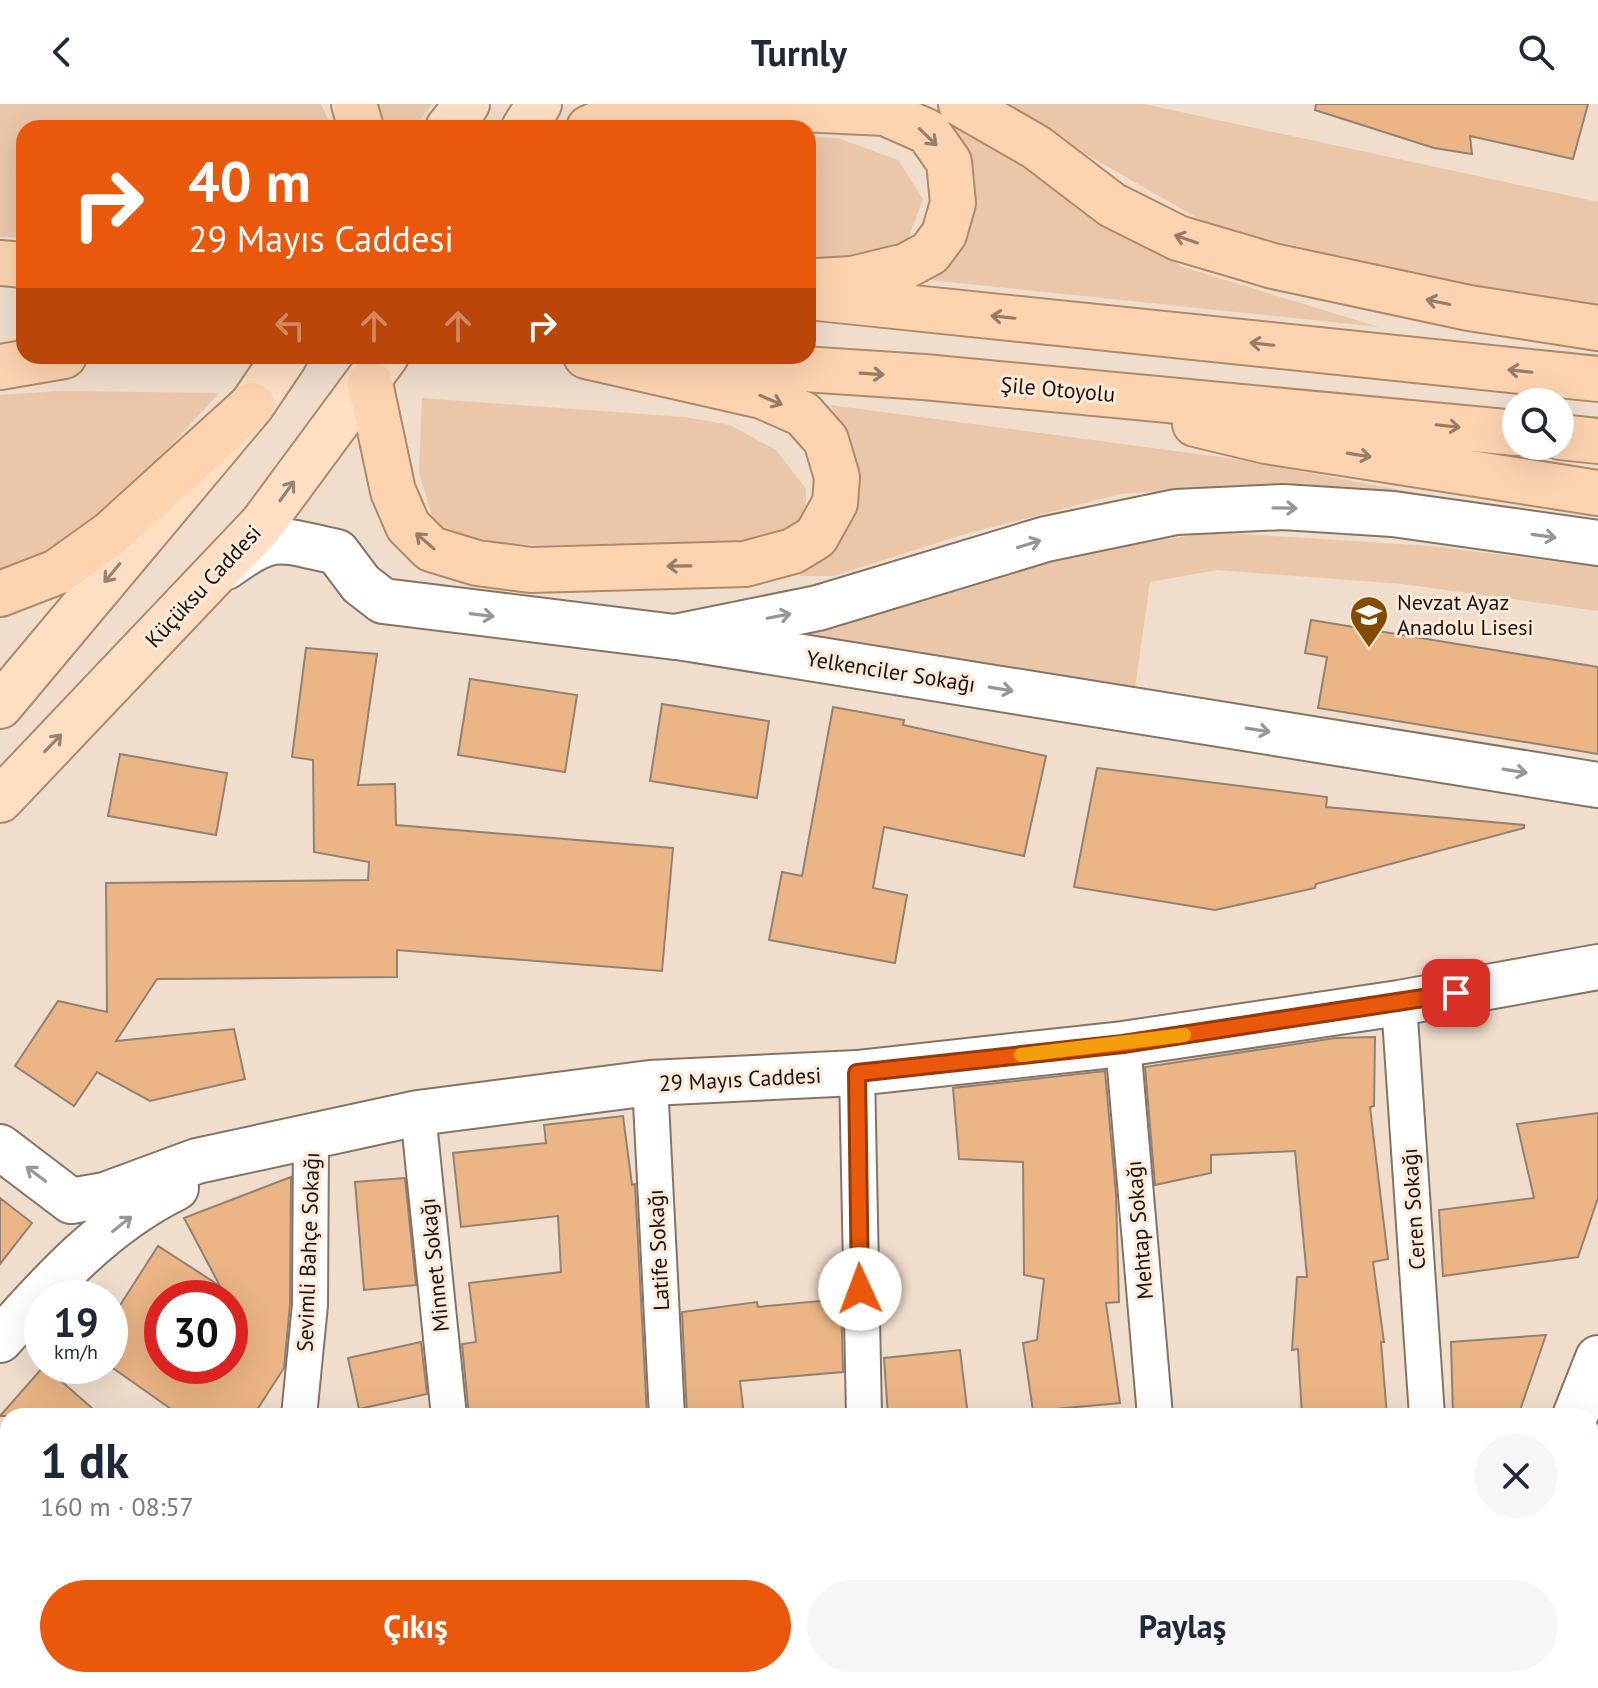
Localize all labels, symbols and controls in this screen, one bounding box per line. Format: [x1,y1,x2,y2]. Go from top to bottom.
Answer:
text: Turnly [751,29,847,76]
icon: back [40,30,84,74]
icon: search [1514,30,1558,74]
one-way arrow [918,127,938,146]
text: 40 m [188,145,311,217]
icon: right [56,152,160,256]
text: 29 Mayıs Caddesi [188,215,454,262]
one-way arrow [1174,231,1199,246]
one-way arrow [1426,294,1452,309]
icon: left [268,304,312,348]
icon: ahead [352,304,396,348]
icon: ahead [436,304,480,348]
icon: right [520,304,564,348]
one-way arrow [990,310,1017,325]
one-way arrow [1249,336,1276,351]
one-way arrow [1507,363,1534,378]
one-way arrow [858,367,885,382]
street label: Şile Otoyolu [1000,370,1116,408]
map controls [1502,388,1574,460]
button: search [1502,388,1574,460]
one-way arrow [758,394,783,409]
one-way arrow [1434,419,1461,434]
one-way arrow [1346,449,1371,464]
one-way arrow [278,481,295,502]
one-way arrow [1271,500,1298,516]
street label: Küçüksu Caddesi [139,519,267,653]
one-way arrow [1531,529,1556,544]
one-way arrow [415,533,435,551]
one-way arrow [1016,536,1041,550]
one-way arrow [666,558,693,574]
one-way arrow [103,562,121,582]
place label: Nevzat Ayaz Anadolu Lisesi [1397,588,1533,641]
school or university icon: Nevzat Ayaz Anadolu Lisesi [1348,594,1390,649]
one-way arrow [468,608,494,623]
one-way arrow [766,608,792,623]
street label: Yelkenciler Sokağı [804,644,978,698]
one-way arrow [988,682,1013,697]
one-way arrow [1245,723,1270,738]
one-way arrow [44,733,63,753]
one-way arrow [1502,764,1527,779]
pin [1422,959,1490,1027]
icon: arrive [1434,971,1478,1015]
street label: 29 Mayıs Caddesi [658,1061,822,1097]
street label: Ceren Sokağı [1395,1147,1431,1271]
street label: Sevimli Bahçe Sokağı [291,1152,325,1352]
street label: Mehtap Sokağı [1119,1159,1159,1301]
one-way arrow [25,1166,47,1183]
street label: Latife Sokağı [641,1189,675,1311]
street label: Minnet Sokağı [413,1197,455,1333]
one-way arrow [111,1215,132,1232]
position arrow [818,1247,902,1331]
speed limit sign: 30 [144,1280,248,1384]
text: 19 [53,1296,99,1348]
text: km/h [54,1339,98,1365]
text: 1 dk [40,1429,129,1491]
button: close [1474,1434,1558,1518]
text: 160 m · 08:57 [40,1490,194,1523]
button: Çıkış [40,1580,791,1672]
button: Paylaş [807,1580,1558,1672]

